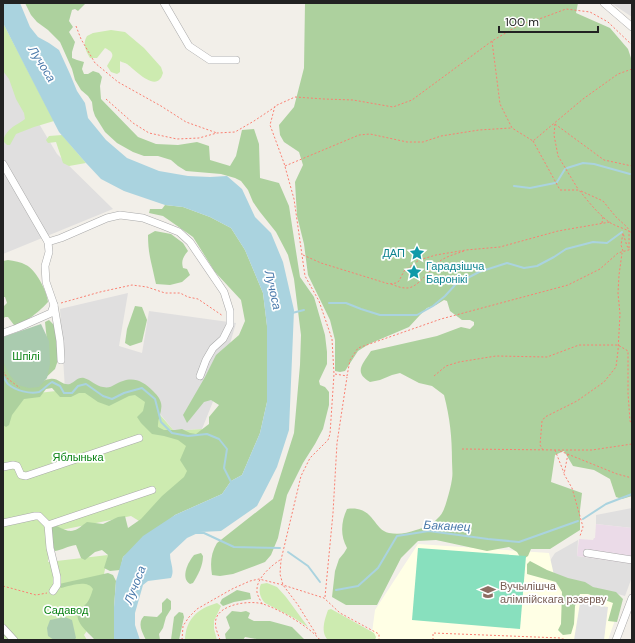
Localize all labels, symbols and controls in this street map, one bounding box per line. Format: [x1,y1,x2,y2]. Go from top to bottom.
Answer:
scale bar [499,8,598,34]
text: 100 m [505,14,539,30]
water label: Лучоса [24,42,59,85]
place icon: ДАП [408,244,426,262]
place label: ДАП [382,246,405,260]
place label: Гарадзішча Баронікі [426,259,485,286]
place icon: Гарадзішча Баронікі [405,263,423,281]
water label: Лучоса [261,268,285,311]
park label: Шпілі [12,349,40,363]
park label: Яблынька [52,450,104,464]
water label: Баканец [423,517,471,535]
water label: Лучоса [120,563,150,607]
place label: Вучылішча алімпійскага рэзерву [500,579,607,606]
school or university icon: Вучылішча алімпійскага рэзерву [479,583,497,601]
park label: Садавод [44,603,89,617]

